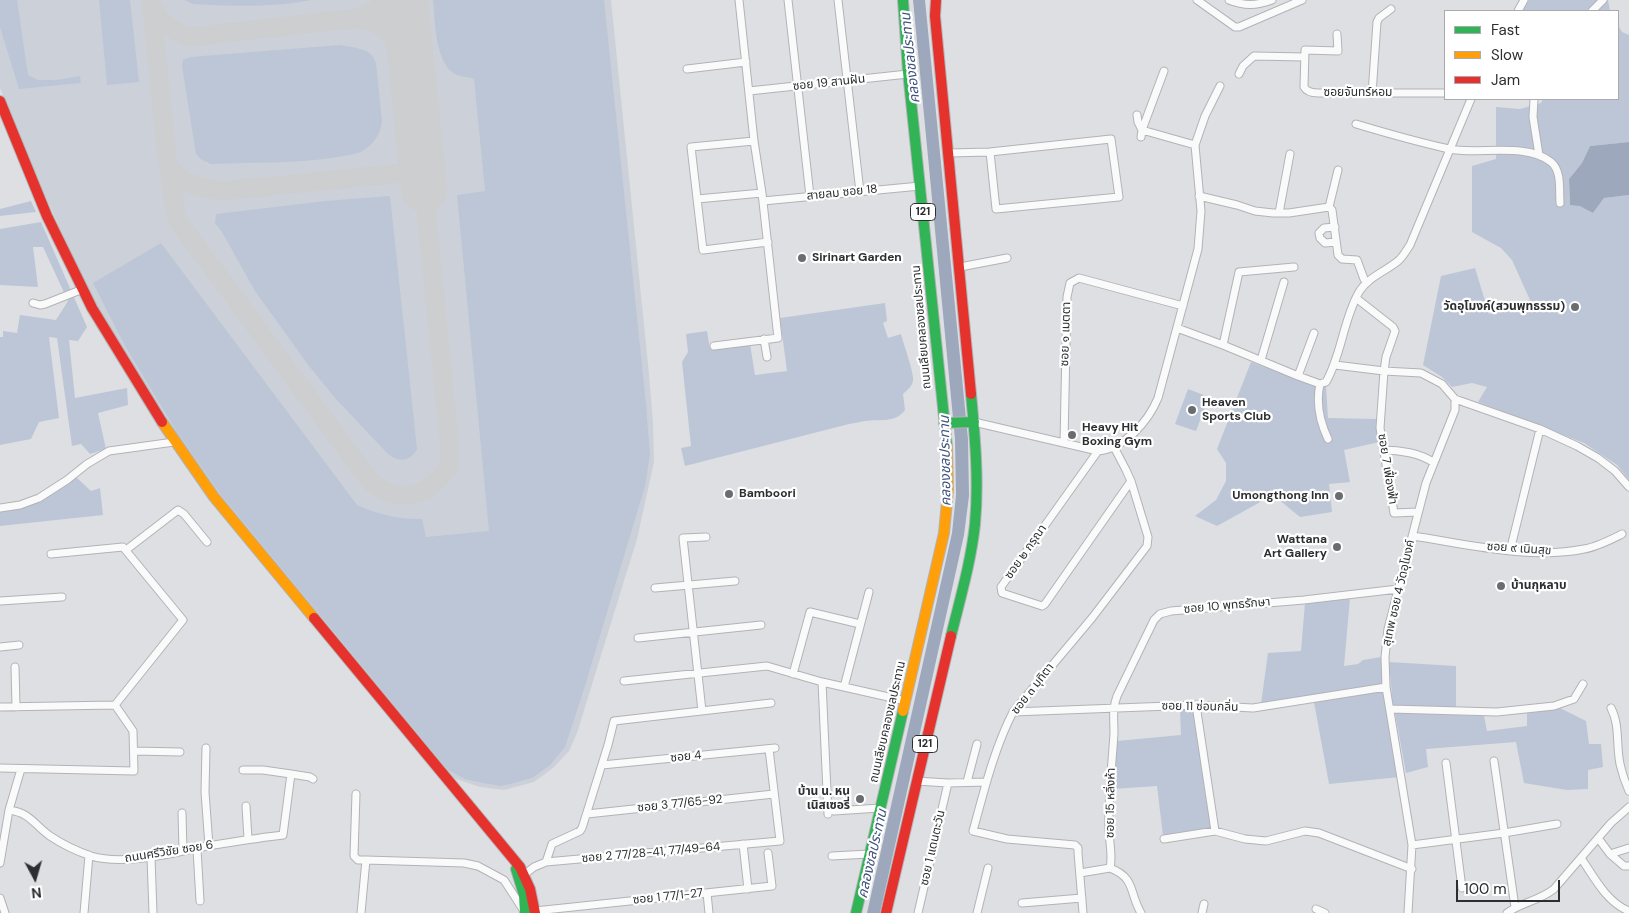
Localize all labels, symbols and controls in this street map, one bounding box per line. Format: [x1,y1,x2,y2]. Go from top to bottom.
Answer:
legend [1444,10,1619,100]
water label: คลองชลประทาน [898,12,924,104]
text: Fast [1491,20,1520,40]
text: Slow [1491,45,1523,65]
text: Jam [1491,70,1520,90]
street label: ซอย 19 สานฝัน [792,72,866,94]
street label: ซอยจันทร์หอม [1324,86,1392,100]
street label: สายลม ซอย 18 [806,182,878,204]
road number: 121 [910,203,936,220]
place label: Sirinart Garden [812,251,902,265]
marker: Sirinart Garden [796,252,808,264]
street label: ถนนเลียบคลองชลประทาน [909,264,935,390]
place label: วัดอุโมงค์(สวนพุทธรรม) [1443,300,1565,314]
street label: ซอย ๑ เมตตา [1058,301,1074,367]
marker: วัดอุโมงค์(สวนพุทธรรม) [1569,301,1581,313]
place label: Heaven Sports Club [1202,396,1271,424]
marker: Heaven Sports Club [1186,404,1198,416]
water label: คลองชลประทาน [937,416,955,506]
place label: Heavy Hit Boxing Gym [1082,421,1152,449]
marker: Heavy Hit Boxing Gym [1066,429,1078,441]
street label: ซอย 7 เฟื่องฟ้า [1374,433,1400,505]
place label: Bamboori [739,487,796,501]
marker: Bamboori [723,488,735,500]
place label: Umongthong Inn [1232,489,1329,503]
marker: Umongthong Inn [1333,490,1345,502]
street label: ซอย ๒ กรุณา [1002,522,1050,582]
place label: Wattana Art Gallery [1263,533,1327,561]
street label: สุเทพ ซอย 4 วัดอุโมงค์ [1380,538,1418,648]
street label: ซอย ๙ เนินสุข [1486,540,1552,558]
marker: Wattana Art Gallery [1331,541,1343,553]
place label: บ้านกุหลาบ [1511,579,1567,593]
marker: บ้านกุหลาบ [1495,580,1507,592]
street label: ซอย 10 พุทธรักษา [1183,595,1271,617]
street label: ถนนเลียบคลองชลประทาน [867,660,909,784]
street label: ซอย ๓ มุทิตา [1009,661,1057,717]
street label: ซอย 11 ซ่อนกลิ่น [1161,699,1239,715]
road number: 121 [912,736,938,752]
street label: ซอย 4 [670,748,702,766]
street label: ซอย 15 หลิ่งห้า [1103,768,1119,838]
place label: บ้าน น. หนู เนิสเซอรี่ [798,785,850,813]
street label: ซอย 3 77/65-92 [637,792,723,816]
marker: บ้าน น. หนู เนิสเซอรี่ [854,793,866,805]
water label: คลองชลประทาน [855,808,891,900]
street label: ซอย 1 แดนตะวัน [917,809,949,887]
street label: ถนนศรีวิชัย ซอย 6 [124,838,214,866]
street label: ซอย 2 77/28-41, 77/49-64 [581,840,721,866]
north arrow [10,853,60,903]
scale bar [1459,870,1563,902]
text: 100 m [1464,879,1507,899]
text: N [31,883,43,902]
street label: ซอย 1 77/1-27 [632,886,704,908]

